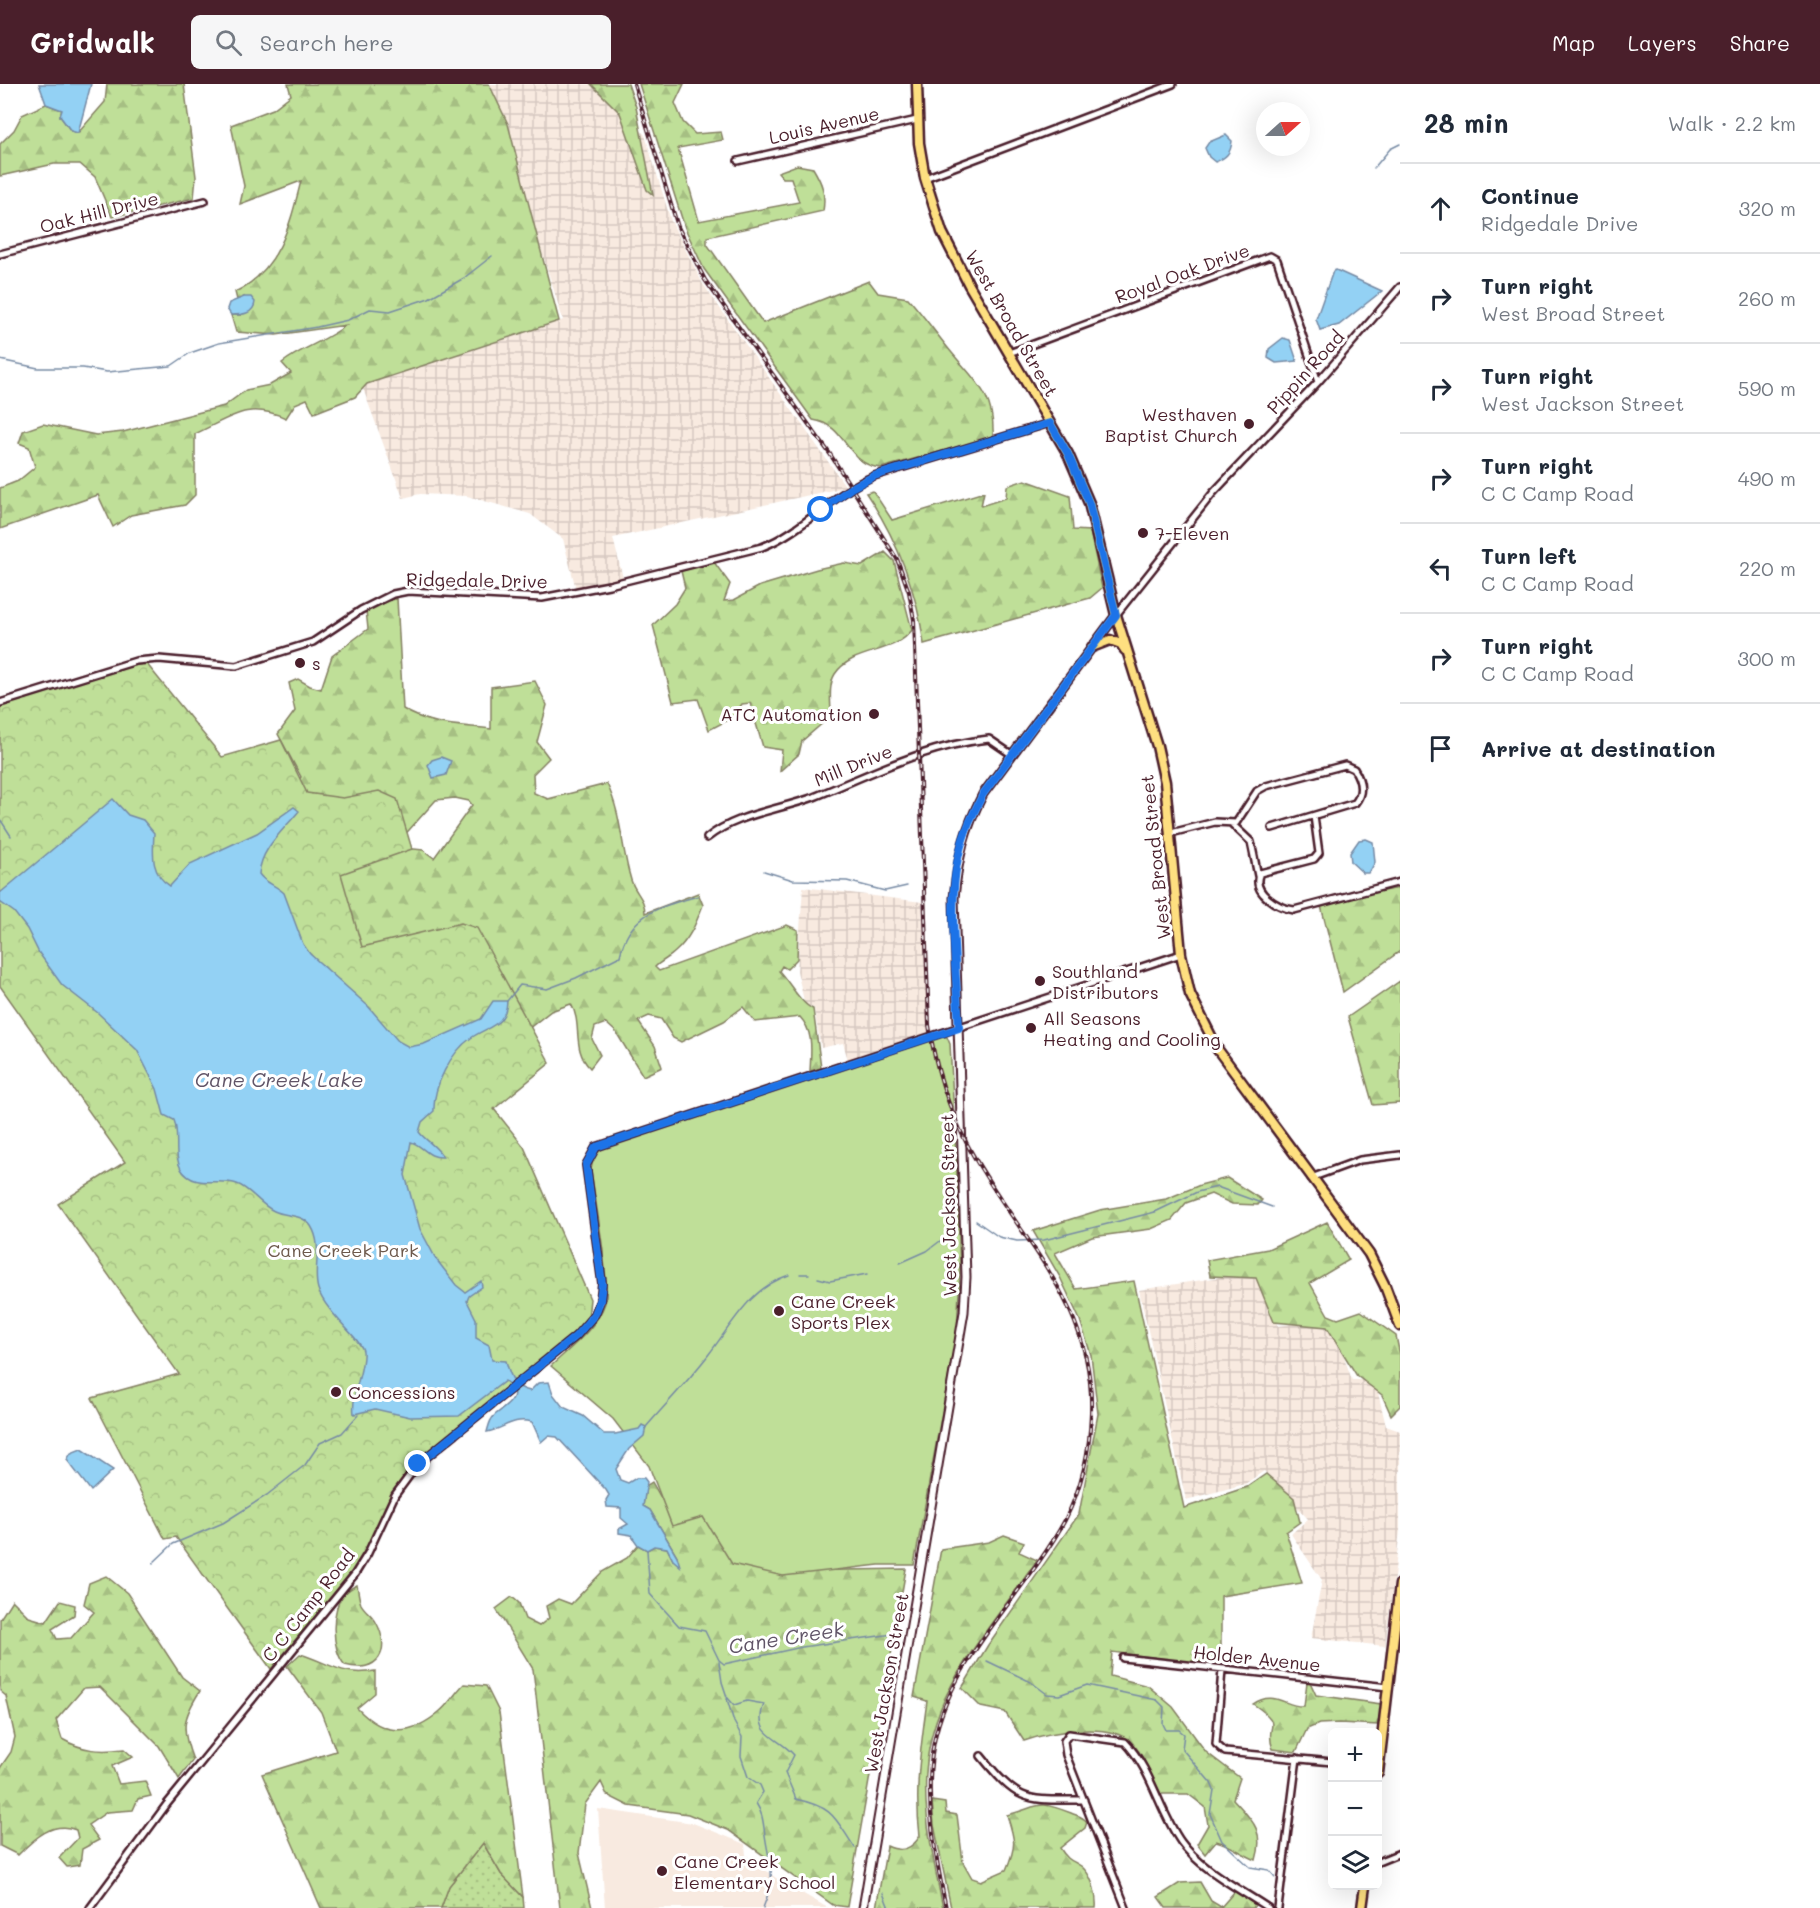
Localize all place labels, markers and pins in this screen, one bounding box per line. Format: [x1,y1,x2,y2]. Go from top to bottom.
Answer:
place label: Westhaven Baptist Church [1105,402,1237,447]
marker: Westhaven Baptist Church [1242,417,1256,431]
place label: 7-Eleven [1155,521,1229,545]
marker: 7-Eleven [1136,526,1150,540]
place label: s [312,651,321,675]
marker: s [293,656,307,670]
place label: ATC Automation [720,702,862,726]
marker: ATC Automation [867,707,881,721]
place label: Southland Distributors [1052,959,1159,1004]
marker: Southland Distributors [1033,974,1047,988]
place label: All Seasons Heating and Cooling [1043,1006,1221,1051]
marker: All Seasons Heating and Cooling [1024,1021,1038,1035]
place label: Cane Creek Sports Plex [791,1289,896,1334]
marker: Cane Creek Sports Plex [772,1304,786,1318]
place label: Concessions [348,1380,456,1404]
marker: Concessions [329,1385,343,1399]
place label: Cane Creek Elementary School [674,1849,836,1894]
marker: Cane Creek Elementary School [655,1864,669,1878]

